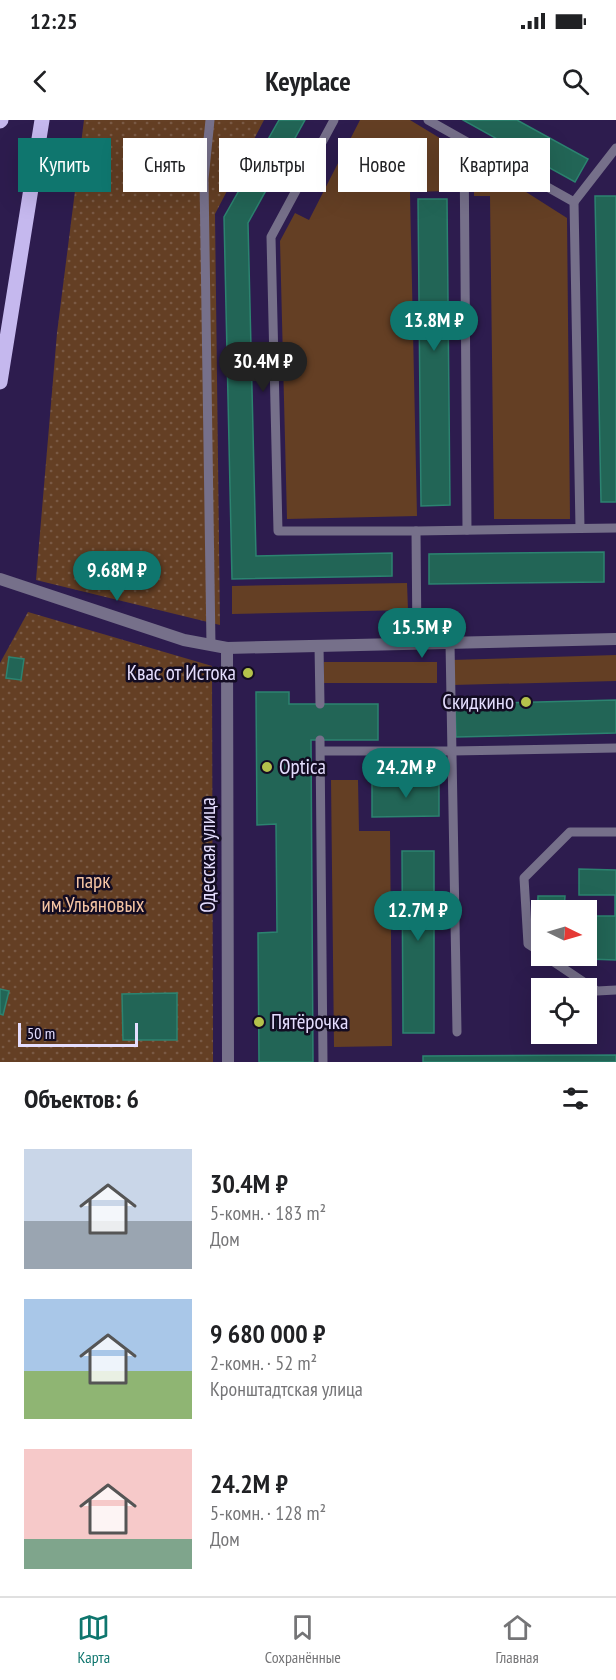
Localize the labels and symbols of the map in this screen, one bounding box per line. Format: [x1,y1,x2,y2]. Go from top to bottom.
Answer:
pin: 13.8M ₽ [379,301,489,352]
pin: 30.4M ₽ [208,342,318,393]
pin: 9.68M ₽ [62,551,172,602]
pin: 15.5M ₽ [367,608,477,659]
place label: Квас от Истока [127,659,236,686]
marker: Квас от Истока [241,666,255,680]
place label: Скидкино [442,688,514,715]
marker: Скидкино [519,695,533,709]
pin: 24.2M ₽ [351,748,461,799]
place label: Optica [279,753,326,780]
marker: Optica [260,760,274,774]
street label: Одесская улица [194,797,221,913]
park label: парк им.Ульяновых [42,867,145,918]
pin: 12.7M ₽ [363,891,473,942]
north arrow [531,900,597,966]
place label: Пятёрочка [271,1008,348,1035]
marker: Пятёрочка [252,1015,266,1029]
scale bar [18,1020,138,1048]

